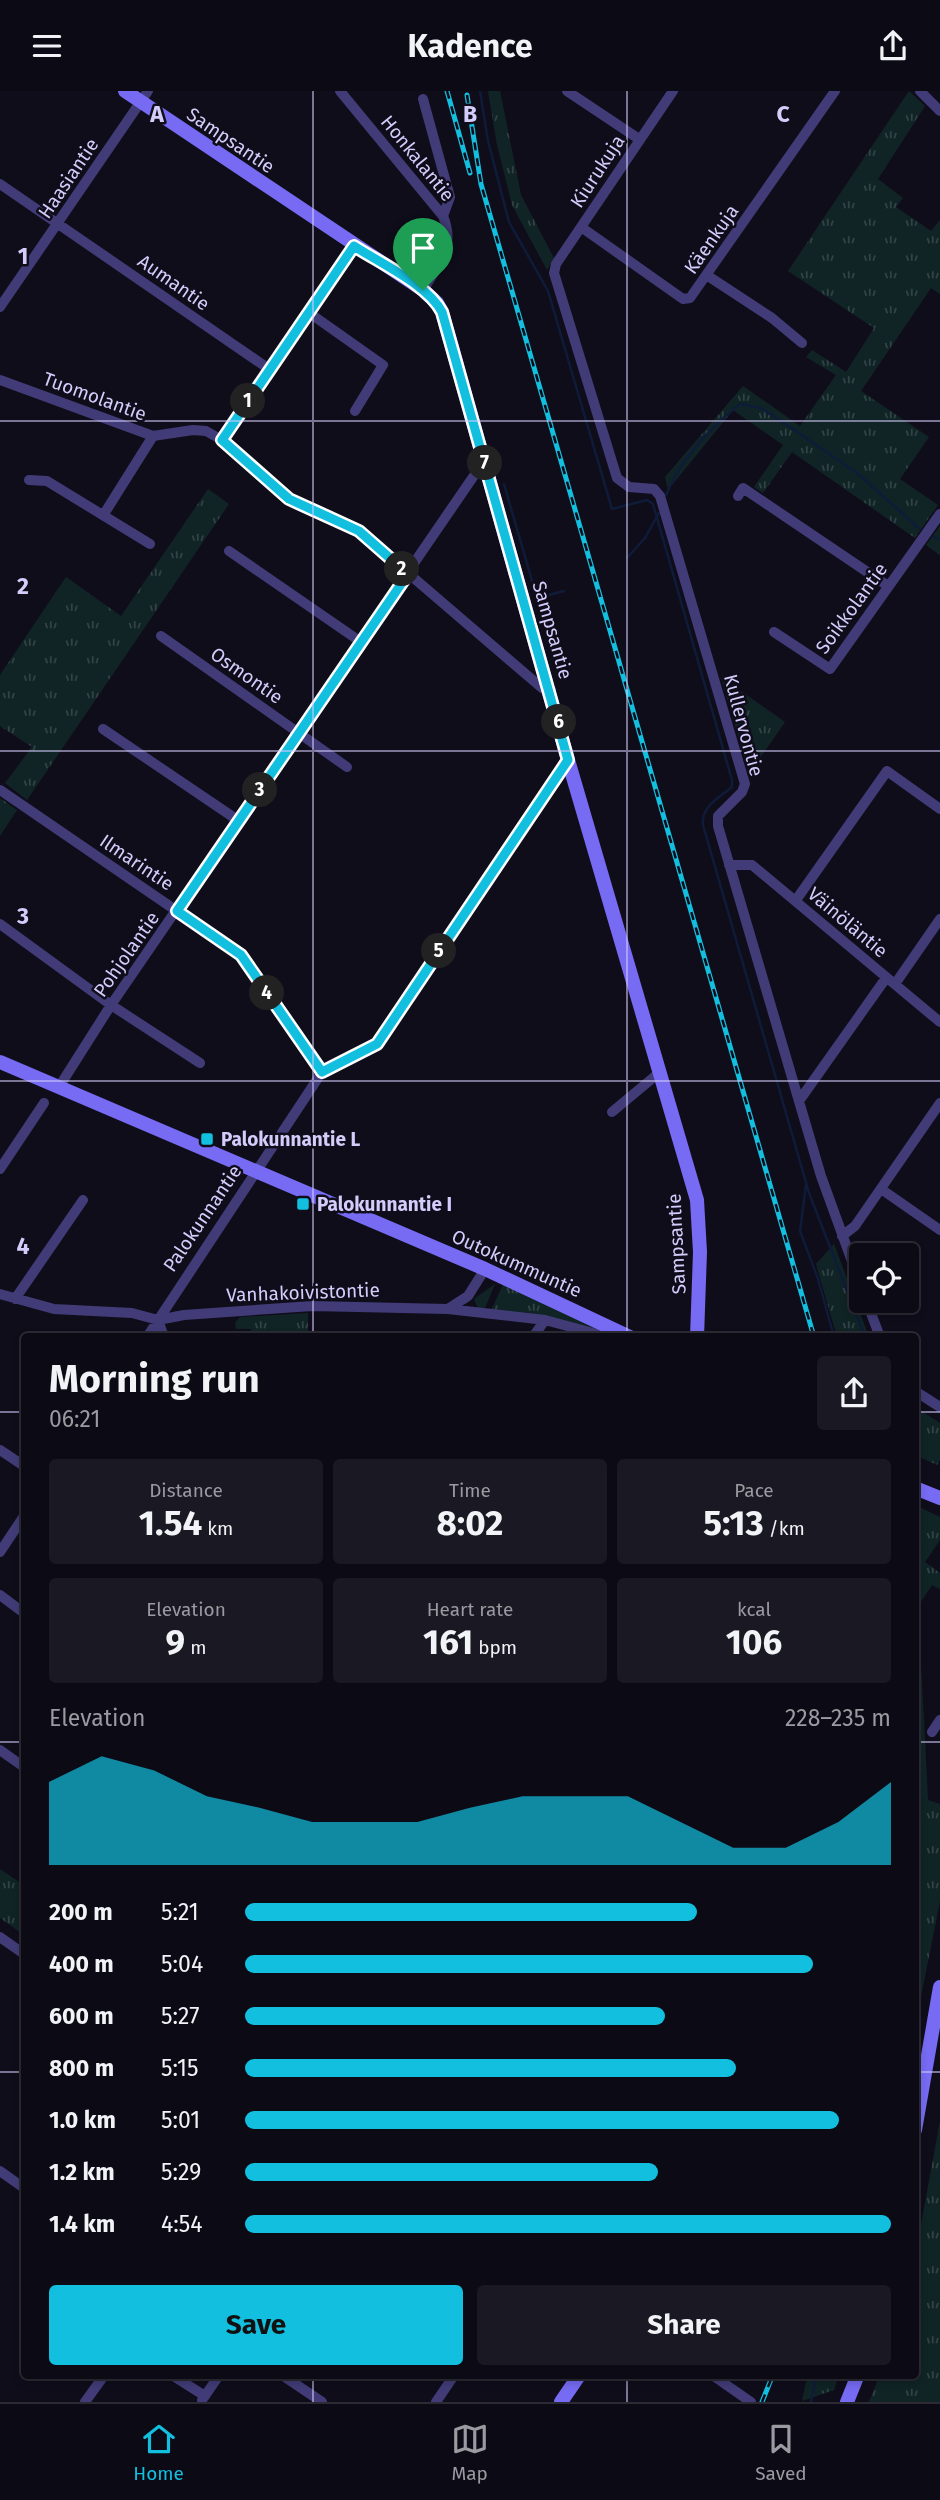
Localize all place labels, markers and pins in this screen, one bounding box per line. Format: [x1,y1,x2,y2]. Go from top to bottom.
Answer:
pin [393,218,453,290]
pin: 1 [230,383,266,419]
pin: 7 [468,445,503,481]
pin: 2 [384,552,420,587]
pin: 6 [542,705,576,739]
pin: 3 [243,773,278,807]
pin: 5 [422,933,457,969]
pin: 4 [250,975,284,1011]
place label: Palokunnantie L [221,1128,360,1151]
marker: Palokunnantie L [199,1131,215,1147]
place label: Palokunnantie I [317,1193,452,1216]
marker: Palokunnantie I [295,1196,311,1212]

